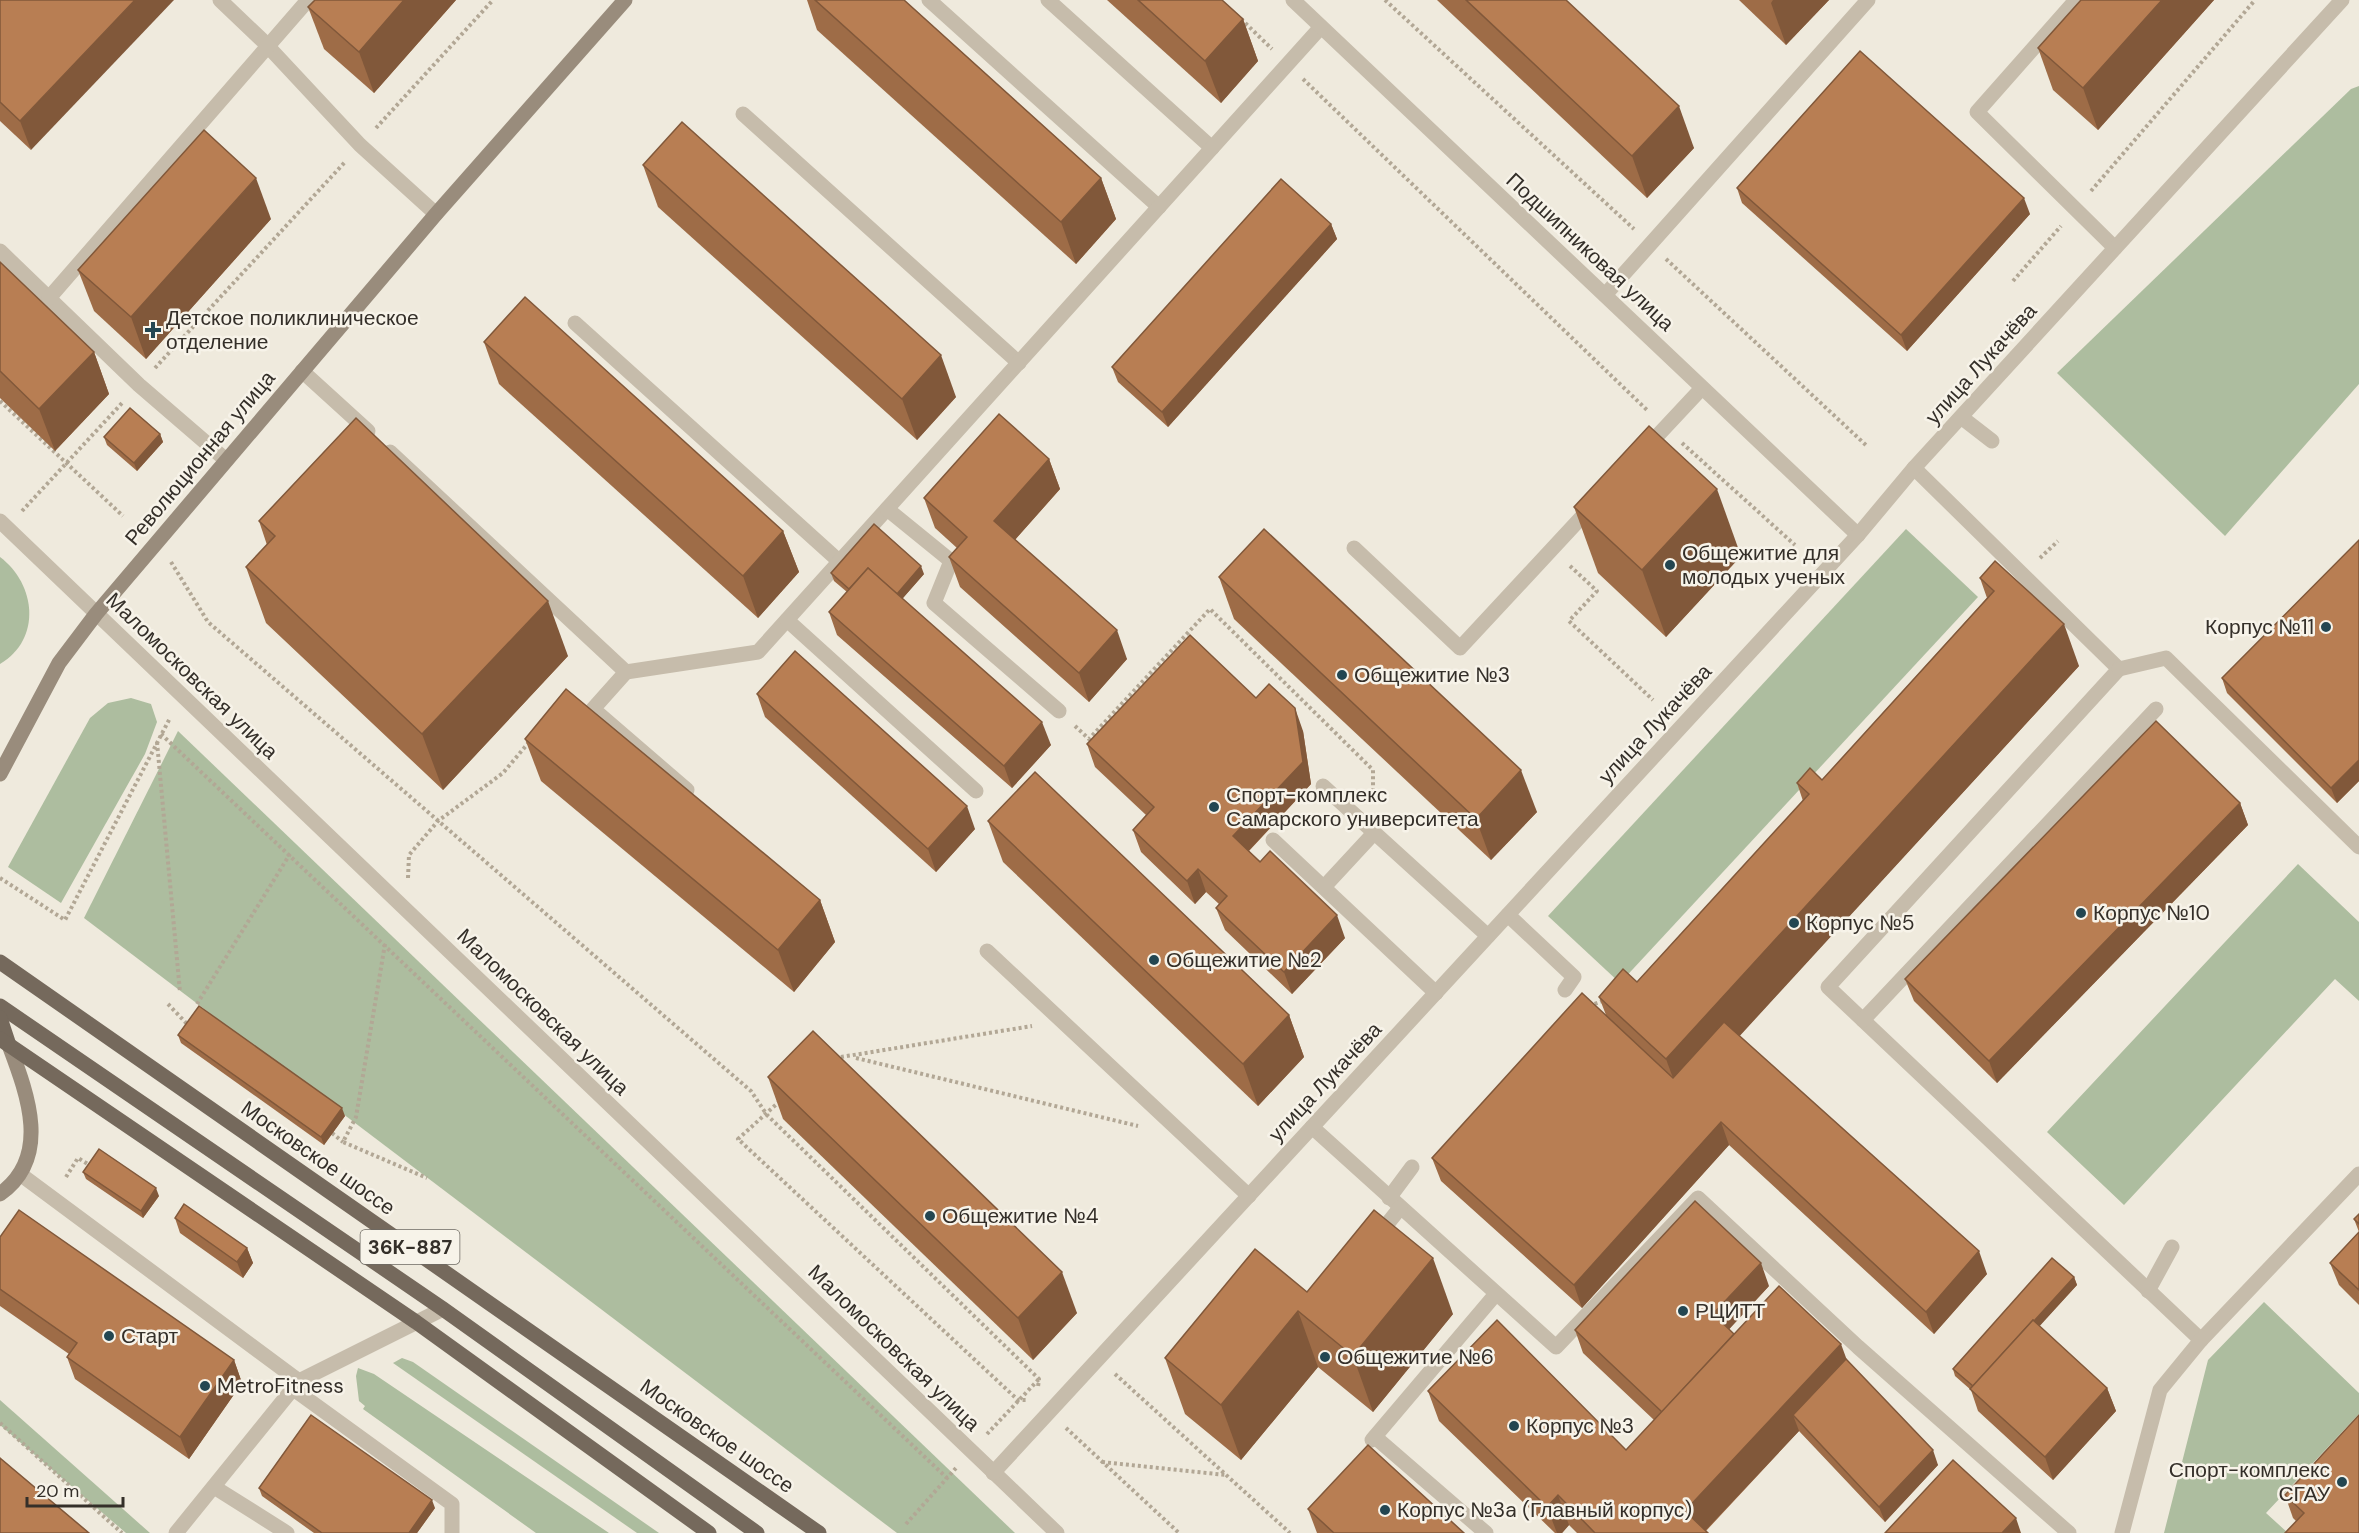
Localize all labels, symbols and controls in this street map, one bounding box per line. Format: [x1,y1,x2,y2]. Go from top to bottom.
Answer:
street label: Подшипниковая улица [1500,167,1680,338]
street label: улица Лукачёва [1919,297,2043,431]
place label: Детское поликлиническое отделение [166,304,419,356]
marker: Детское поликлиническое отделение [144,321,162,339]
street label: Революционная улица [119,365,282,551]
place label: Общежитие для молодых ученых [1682,539,1846,591]
marker: Общежитие для молодых ученых [1663,558,1677,572]
street label: Маломосковская улица [100,586,284,766]
place label: Корпус №11 [2205,613,2314,641]
marker: Корпус №11 [2319,620,2333,634]
street label: улица Лукачёва [1592,658,1718,790]
place label: Общежитие №3 [1354,661,1510,689]
marker: Общежитие №3 [1335,668,1349,682]
place label: Спорт-комплекс Самарского университета [1226,781,1479,833]
marker: Спорт-комплекс Самарского университета [1207,800,1221,814]
place label: Корпус №10 [2093,899,2210,927]
marker: Корпус №10 [2074,906,2088,920]
place label: Корпус №5 [1806,909,1915,937]
marker: Корпус №5 [1787,916,1801,930]
street label: Маломосковская улица [451,922,635,1102]
place label: Общежитие №2 [1166,946,1322,974]
marker: Общежитие №2 [1147,953,1161,967]
street label: улица Лукачёва [1262,1016,1388,1148]
street label: Московское шоссе [235,1094,401,1222]
place label: Общежитие №4 [942,1202,1099,1230]
marker: Общежитие №4 [923,1209,937,1223]
road number: 36К-887 [360,1230,460,1264]
street label: Маломосковская улица [802,1258,986,1438]
place label: РЦИТТ [1695,1297,1765,1325]
marker: РЦИТТ [1676,1304,1690,1318]
place label: Старт [121,1322,178,1350]
marker: Старт [102,1329,116,1343]
place label: Общежитие №6 [1337,1343,1494,1371]
marker: Общежитие №6 [1318,1350,1332,1364]
place label: MetroFitness [217,1372,344,1400]
street label: Московское шоссе [634,1372,800,1500]
marker: MetroFitness [198,1379,212,1393]
place label: Корпус №3 [1526,1412,1634,1440]
marker: Корпус №3 [1507,1419,1521,1433]
place label: Спорт-комплекс СГАУ [2169,1456,2331,1508]
scale bar [27,1470,123,1508]
marker: Спорт-комплекс СГАУ [2335,1475,2349,1489]
text: 20 m [36,1479,79,1503]
place label: Корпус №3a (Главный корпус) [1397,1496,1692,1524]
marker: Корпус №3a (Главный корпус) [1378,1503,1392,1517]

